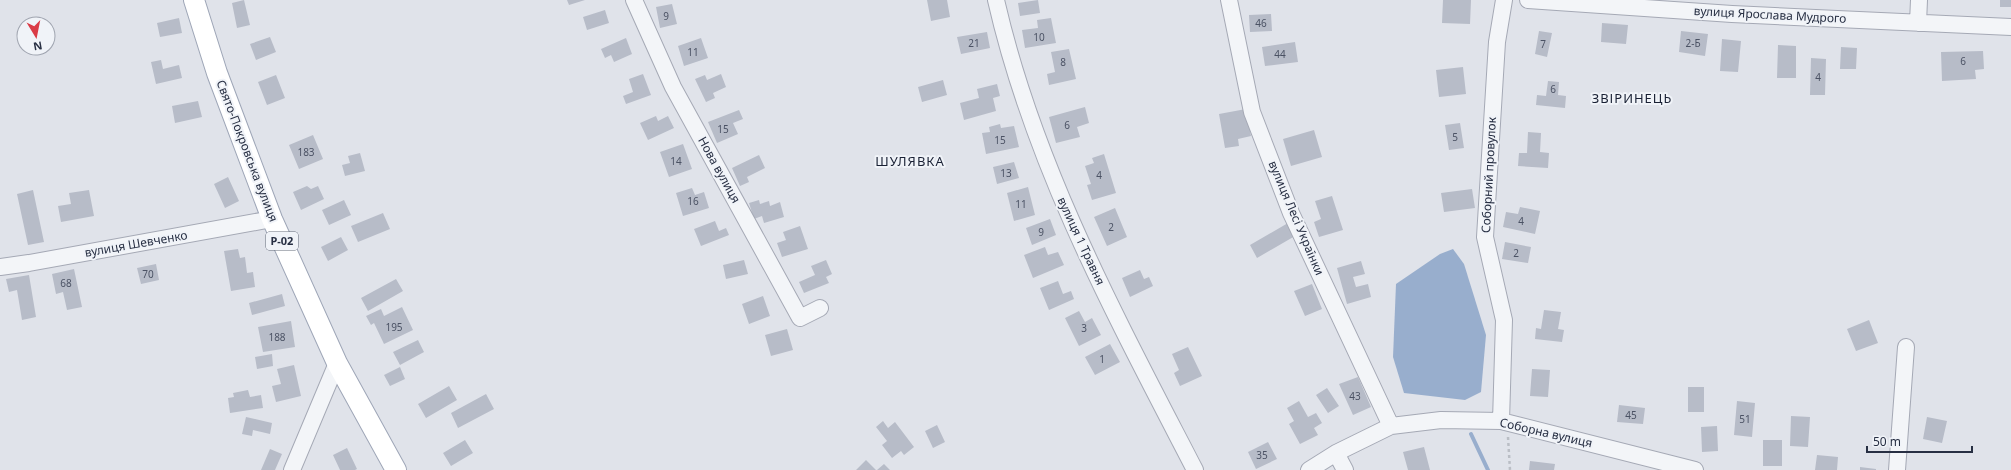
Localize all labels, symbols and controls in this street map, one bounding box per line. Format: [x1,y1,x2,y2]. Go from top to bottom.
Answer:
street label: вулиця Ярослава Мудрого [1693,2,1847,27]
house number: 9 [663,9,669,23]
north arrow [16,16,56,56]
house number: 46 [1255,16,1267,30]
house number: 10 [1033,30,1045,44]
house number: 21 [968,36,980,50]
house number: 2-Б [1685,36,1701,50]
house number: 7 [1540,37,1546,51]
text: N [32,38,44,55]
house number: 11 [687,45,699,59]
house number: 44 [1274,47,1286,61]
house number: 6 [1960,54,1966,68]
house number: 8 [1060,55,1066,69]
house number: 4 [1815,70,1821,84]
street label: Свято-Покровська вулиця [213,77,282,224]
house number: 6 [1550,82,1556,96]
district label: ЗВІРИНЕЦЬ [1592,89,1672,107]
street label: Соборний провулок [1477,116,1500,233]
house number: 6 [1064,118,1070,132]
house number: 15 [717,122,729,136]
house number: 5 [1452,130,1458,144]
street label: Нова вулиця [694,133,745,206]
house number: 15 [994,133,1006,147]
house number: 183 [297,145,315,159]
district label: ШУЛЯВКА [875,152,945,170]
house number: 14 [670,154,682,168]
street label: вулиця Лесі Українки [1265,158,1328,278]
house number: 13 [1000,166,1012,180]
house number: 4 [1096,168,1102,182]
house number: 16 [687,194,699,208]
street label: вулиця 1 Травня [1054,194,1109,288]
house number: 11 [1015,197,1027,211]
house number: 4 [1518,214,1524,228]
house number: 2 [1108,220,1114,234]
house number: 9 [1038,225,1044,239]
street label: вулиця Шевченко [83,226,189,261]
road number: Р-02 [266,232,298,250]
house number: 2 [1513,246,1519,260]
house number: 70 [142,267,154,281]
house number: 68 [60,276,72,290]
house number: 195 [385,320,403,334]
house number: 3 [1081,321,1087,335]
house number: 188 [268,330,286,344]
house number: 1 [1099,352,1105,366]
house number: 43 [1349,389,1361,403]
house number: 45 [1625,408,1637,422]
house number: 51 [1739,412,1751,426]
street label: Соборна вулиця [1498,414,1594,451]
scale bar [1867,428,1972,454]
text: 50 m [1873,433,1901,450]
house number: 35 [1256,448,1268,462]

